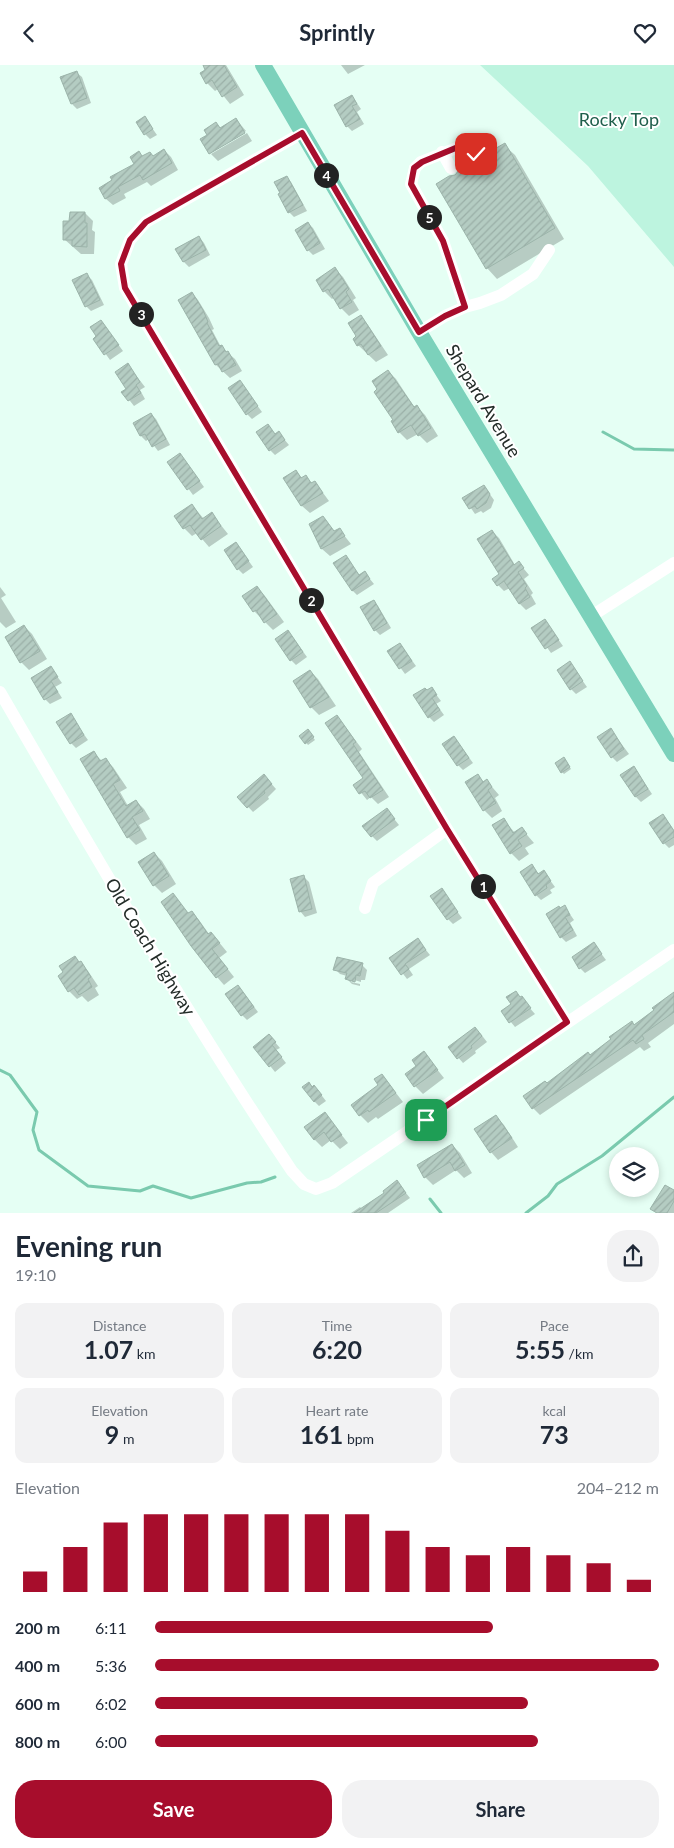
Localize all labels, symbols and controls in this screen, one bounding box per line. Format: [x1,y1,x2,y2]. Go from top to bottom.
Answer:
icon: back [15,19,43,47]
text: Sprintly [299,19,375,46]
icon: heart [631,19,659,47]
park label: Rocky Top [579,108,659,130]
pin [455,133,497,175]
icon: check [462,140,490,168]
pin: 4 [314,163,338,187]
text: 4 [322,167,331,184]
pin: 5 [416,205,442,229]
text: 5 [425,209,434,226]
pin: 3 [128,301,154,327]
text: 3 [137,306,146,323]
street label: Shepard Avenue [441,340,526,461]
pin: 2 [298,587,324,613]
text: 2 [307,592,316,609]
pin: 1 [470,873,496,899]
street label: Old Coach Highway [101,874,201,1020]
text: 1 [479,878,488,895]
pin [405,1099,447,1141]
icon: arrive [412,1106,440,1134]
map controls [609,1147,659,1197]
button: layers [609,1147,659,1197]
text: Evening run [15,1229,162,1263]
button: share [607,1230,659,1282]
text: 19:10 [15,1265,56,1284]
text: Distance [93,1317,147,1334]
text: Time [322,1317,352,1334]
text: Pace [540,1317,569,1334]
text: 1.07 [84,1334,133,1364]
text: 6:20 [312,1334,362,1364]
text: 5:55 [515,1334,565,1364]
text: km [133,1345,156,1362]
text: /km [565,1345,594,1362]
text: Elevation [91,1402,148,1419]
text: Heart rate [306,1402,368,1419]
text: kcal [542,1402,566,1419]
text: 9 [105,1419,119,1449]
text: 161 [300,1419,343,1449]
text: 73 [540,1419,569,1449]
text: m [119,1430,134,1447]
text: bpm [343,1430,374,1447]
text: Elevation [15,1478,80,1497]
text: 204–212 m [577,1478,659,1497]
text: 200 m [15,1618,60,1637]
text: 6:11 [95,1618,127,1637]
text: 400 m [15,1656,60,1675]
text: 5:36 [95,1656,127,1675]
text: 600 m [15,1694,60,1713]
text: 6:02 [95,1694,127,1713]
text: 800 m [15,1732,60,1751]
text: 6:00 [95,1732,127,1751]
button: Save [15,1780,332,1838]
button: Share [342,1780,659,1838]

